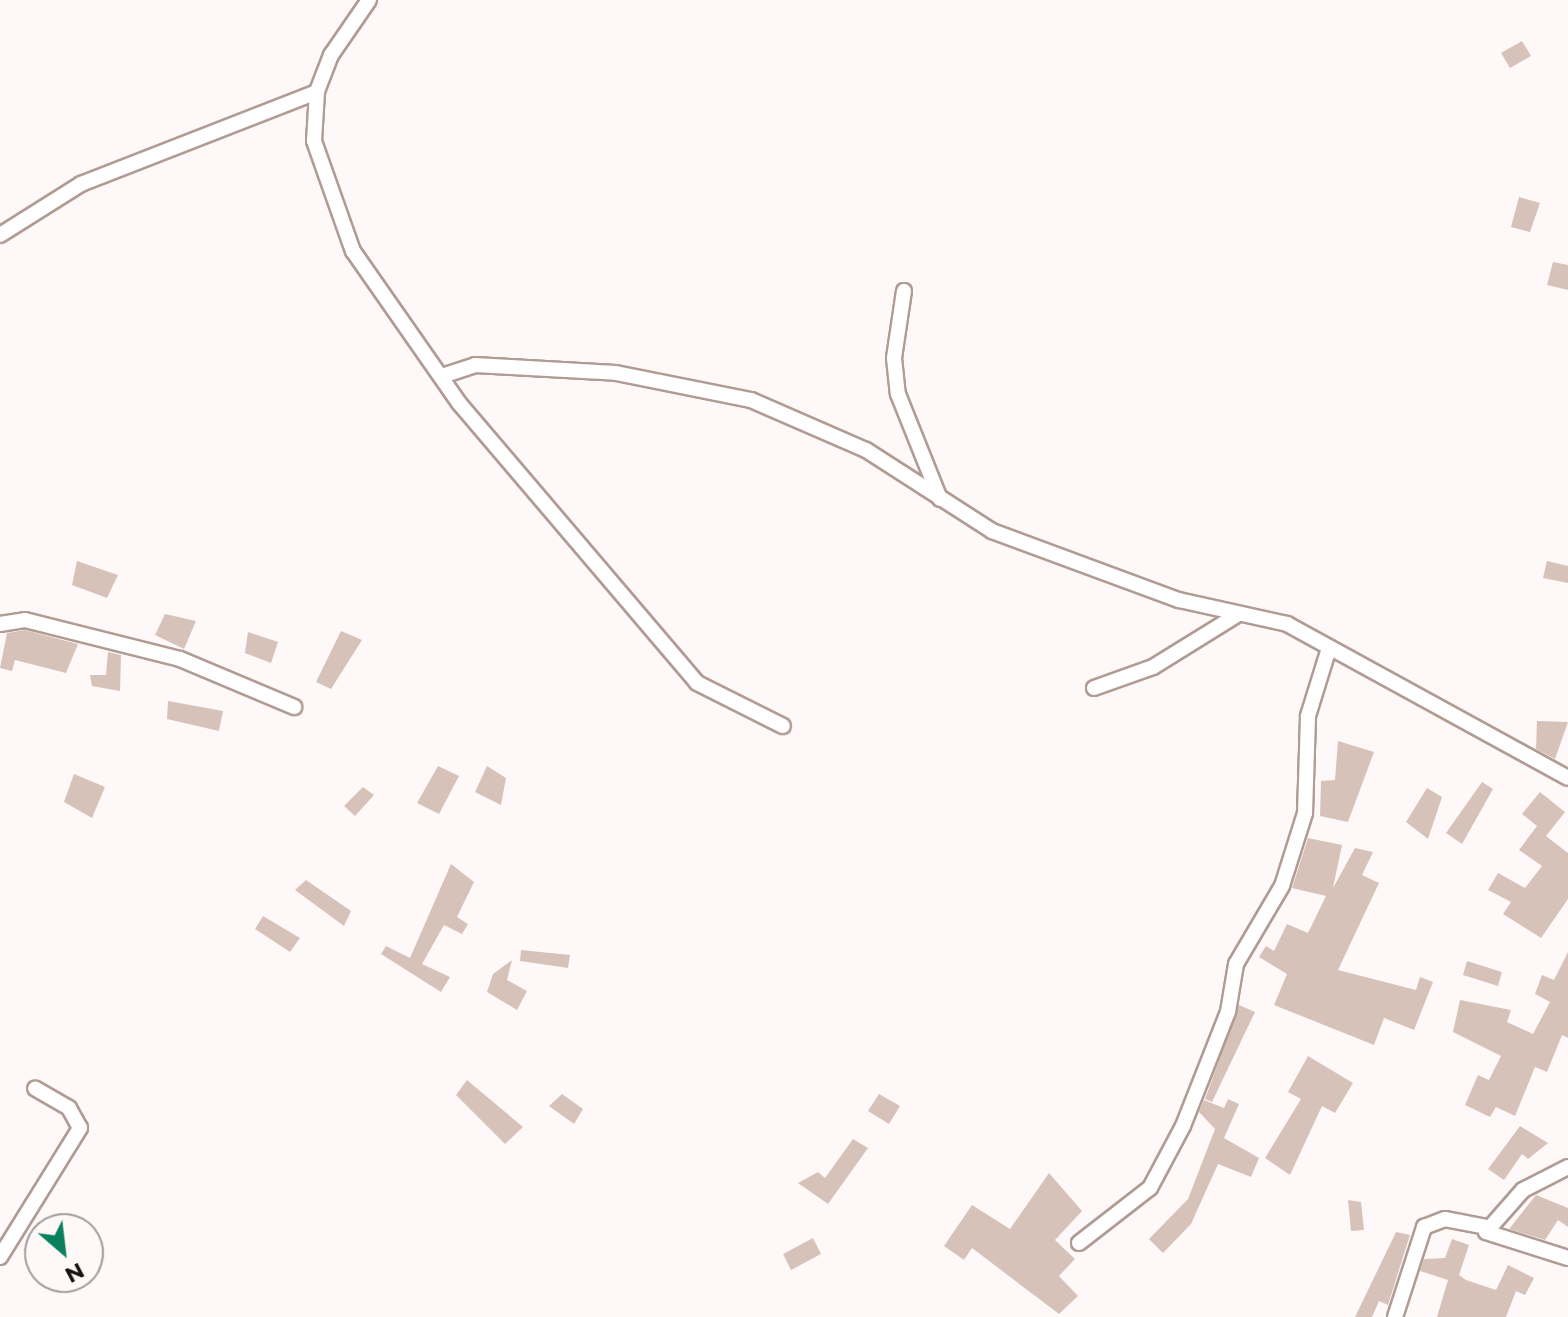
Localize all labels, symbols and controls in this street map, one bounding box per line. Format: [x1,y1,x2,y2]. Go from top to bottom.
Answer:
north arrow [24,1213,104,1293]
text: N [60,1257,89,1289]

